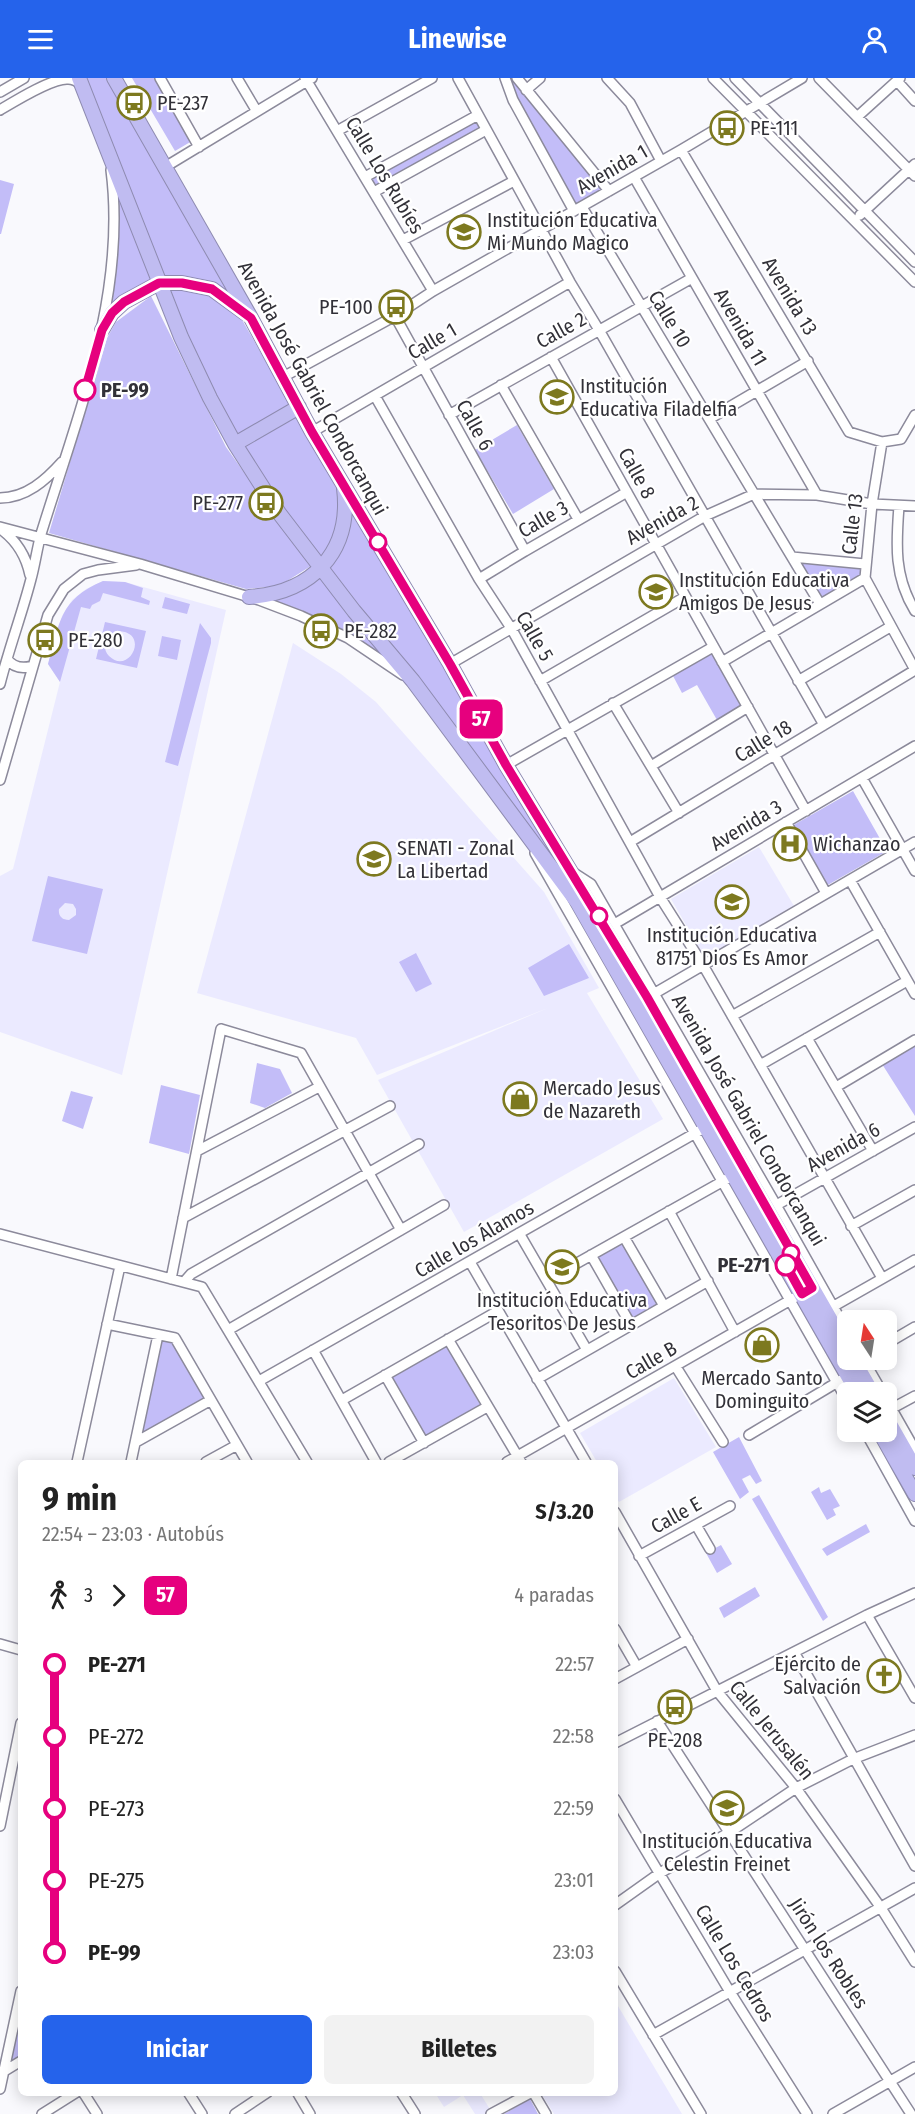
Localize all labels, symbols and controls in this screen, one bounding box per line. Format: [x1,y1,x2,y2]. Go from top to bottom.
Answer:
icon: menu [24,23,57,56]
text: Linewise [408,23,507,55]
icon: person [858,23,891,56]
bus stop icon: PE-237 [116,85,152,121]
place label: PE-237 [157,91,208,115]
bus stop icon: PE-111 [709,110,745,146]
street label: Calle Los Rubíes [341,112,429,238]
place label: PE-111 [750,116,798,140]
street label: Avenida 1 [572,139,652,199]
place label: Institución Educativa Mi Mundo Magico [487,208,658,255]
school or university icon: Institución Educativa Mi Mundo Magico [446,214,482,250]
street label: Avenida 13 [757,253,823,339]
street label: Avenida José Gabriel Condorcanqui [233,257,393,519]
street label: Avenida 11 [709,284,773,370]
street label: Calle 10 [644,286,696,352]
bus stop icon: PE-100 [378,289,414,325]
place label: PE-100 [319,295,373,319]
street label: Calle 2 [532,306,590,353]
street label: Calle 1 [403,318,461,364]
place label: Institución Educativa Filadelfia [580,374,737,421]
place label: PE-99 [101,378,149,402]
marker: PE-99 [74,379,96,401]
school or university icon: Institución Educativa Filadelfia [539,379,575,415]
street label: Calle 6 [451,395,499,455]
street label: Calle 8 [613,443,661,503]
bus stop icon: PE-277 [248,485,284,521]
street label: Avenida 2 [622,490,702,550]
place label: PE-277 [192,491,243,515]
street label: Calle 13 [836,492,868,556]
street label: Calle 3 [514,495,572,543]
unlabelled marker [369,533,387,551]
place label: Institución Educativa Amigos De Jesus [679,568,850,615]
school or university icon: Institución Educativa Amigos De Jesus [638,574,674,610]
street label: Calle 5 [511,607,559,665]
bus stop icon: PE-282 [303,613,339,649]
place label: PE-282 [344,619,397,643]
bus stop icon: PE-280 [27,622,63,658]
place label: PE-280 [68,628,123,652]
line badge: 57 [454,700,508,738]
text: 57 [472,706,490,732]
street label: Calle 18 [730,715,796,767]
street label: Avenida 3 [706,794,786,856]
hospital icon: Wichanzao [772,826,808,862]
place label: Wichanzao [813,832,900,856]
place label: SENATI - Zonal La Libertad [397,836,514,883]
school or university icon: SENATI - Zonal La Libertad [356,841,392,877]
school or university icon: Institución Educativa 81751 Dios Es Amor [714,884,750,920]
unlabelled marker [590,907,608,925]
place label: Institución Educativa 81751 Dios Es Amor [647,923,817,970]
street label: Avenida José Gabriel Condorcanqui [667,990,831,1250]
place label: Mercado Jesus de Nazareth [543,1076,661,1123]
shop icon: Mercado Jesus de Nazareth [502,1081,538,1117]
street label: Avenida 6 [802,1117,884,1177]
street label: Calle los Álamos [410,1195,538,1283]
unlabelled marker [782,1244,800,1262]
school or university icon: Institución Educativa Tesoritos De Jesus [544,1249,580,1285]
place label: PE-271 [717,1253,770,1277]
marker: PE-271 [775,1254,797,1276]
place label: Institución Educativa Tesoritos De Jesus [477,1288,647,1335]
north arrow [837,1310,897,1370]
map controls [837,1310,897,1442]
shop icon: Mercado Santo Dominguito [744,1327,780,1363]
street label: Calle B [621,1336,681,1384]
place label: Mercado Santo Dominguito [701,1366,823,1413]
button: layers [837,1382,897,1442]
text: 9 min [42,1479,117,1519]
street label: Calle E [647,1491,705,1539]
text: S/3.20 [535,1498,594,1525]
text: 22:54 – 23:03 · Autobús [42,1522,224,1546]
icon: walk [42,1579,75,1612]
icon: forward [102,1579,135,1612]
text: 57 [156,1582,175,1608]
text: 3 [84,1583,93,1607]
text: 4 paradas [514,1583,594,1607]
text: PE-271 [88,1651,146,1678]
text: 22:57 [555,1652,594,1676]
place label: Ejército de Salvación [775,1652,861,1699]
church icon: Ejército de Salvación [866,1658,902,1694]
street label: Calle Jerusalén [725,1675,819,1785]
bus stop icon: PE-208 [657,1689,693,1725]
text: PE-272 [88,1723,144,1750]
text: 22:58 [553,1724,594,1748]
place label: PE-208 [648,1728,702,1752]
school or university icon: Institución Educativa Celestin Freinet [709,1790,745,1826]
text: PE-273 [88,1795,144,1822]
text: 22:59 [553,1796,594,1820]
place label: Institución Educativa Celestin Freinet [642,1829,812,1876]
text: PE-275 [88,1867,144,1894]
text: 23:01 [554,1868,594,1892]
street label: Jirón los Robles [784,1893,874,2013]
street label: Calle Los Cedros [691,1900,779,2026]
text: PE-99 [88,1939,141,1966]
text: 23:03 [553,1940,594,1964]
button: Iniciar [42,2015,312,2084]
button: Billetes [324,2015,594,2084]

